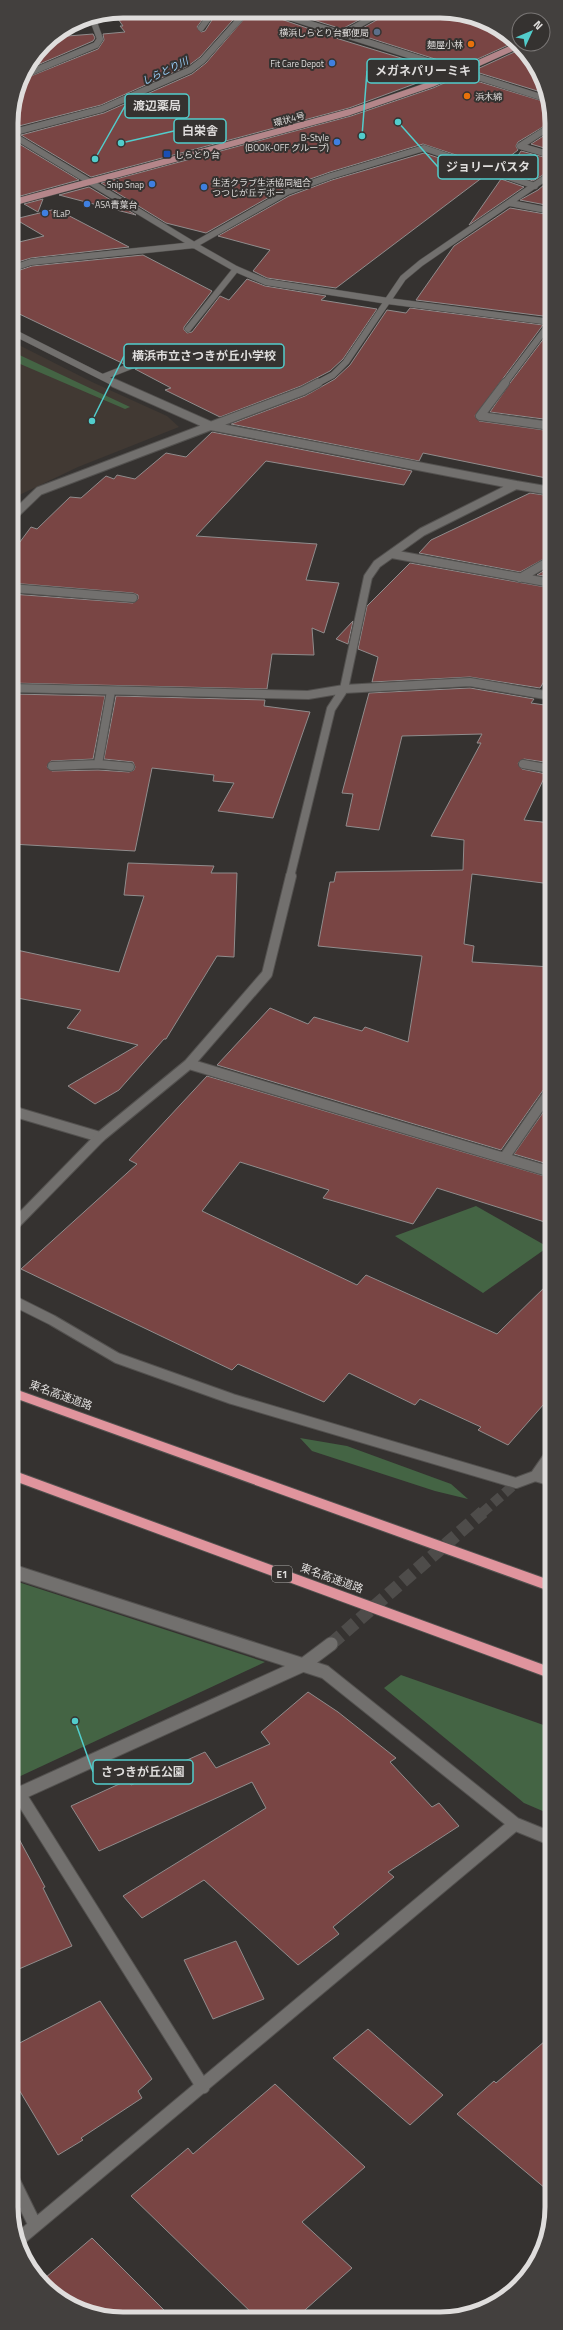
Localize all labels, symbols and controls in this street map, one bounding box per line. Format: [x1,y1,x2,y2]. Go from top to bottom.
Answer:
north arrow [511,12,551,52]
text: N [530,17,547,33]
place label: 横浜しらとり台郵便局 [279,26,369,39]
marker: 横浜しらとり台郵便局 [372,27,382,37]
place label: 麺屋小林 [427,38,463,51]
marker: 麺屋小林 [466,39,476,49]
water label: しらとり川 [139,53,192,89]
place label: Fit Care Depot [270,57,325,70]
marker: Fit Care Depot [327,58,337,68]
callout: メガネパリーミキ [367,59,479,83]
text: メガネパリーミキ [375,61,471,80]
place label: 浜木綿 [475,90,502,103]
marker: 浜木綿 [462,91,472,101]
callout: 渡辺薬局 [125,94,189,118]
text: 渡辺薬局 [133,96,181,115]
street label: 環状4号 [272,109,306,129]
callout: 白栄舎 [174,119,226,143]
text: 白栄舎 [182,121,218,140]
place label: B-Style (BOOK-OFF グループ) [245,131,329,154]
marker: B-Style (BOOK-OFF グループ) [332,137,342,147]
place label: しらとり台 [175,148,220,161]
marker: しらとり台 [162,149,172,159]
callout: ジョリーパスタ [438,155,538,179]
text: ジョリーパスタ [446,157,530,176]
place label: 生活クラブ生活協同組合 つつじが丘デポー [212,176,311,199]
place label: Snip Snap [107,178,144,191]
marker: Snip Snap [147,179,157,189]
marker: 生活クラブ生活協同組合 つつじが丘デポー [199,182,209,192]
place label: ASA青葉台 [95,198,137,211]
marker: ASA青葉台 [82,199,92,209]
place label: fLaP [53,207,71,220]
marker: fLaP [40,208,50,218]
callout: 横浜市立さつきが丘小学校 [124,344,284,368]
text: 横浜市立さつきが丘小学校 [132,346,276,365]
street label: 東名高速道路 [27,1376,95,1414]
street label: 東名高速道路 [298,1559,366,1597]
road number: E1 [272,1566,292,1582]
callout: さつきが丘公園 [93,1760,193,1784]
text: さつきが丘公園 [101,1762,185,1781]

